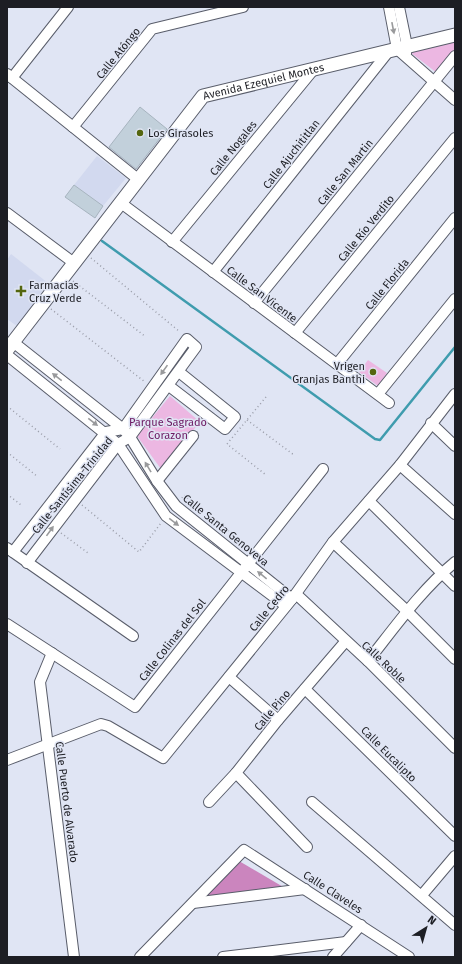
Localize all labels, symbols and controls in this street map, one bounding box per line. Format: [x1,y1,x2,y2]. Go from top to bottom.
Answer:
one-way arrow [390,22,396,34]
street label: Calle Atóngo [94,25,143,82]
street label: Avenida Ezequiel Montes [202,61,325,103]
street label: Calle Ajuchititlan [260,117,322,192]
street label: Calle Nogales [207,118,259,178]
place label: Los Girasoles [148,127,213,140]
marker: Los Girasoles [135,128,145,138]
street label: Calle San Martin [315,137,376,208]
street label: Calle Río Verdito [336,192,397,264]
street label: Calle Florida [363,256,412,313]
street label: Calle San Vicente [224,264,300,325]
place label: Farmacias Cruz Verde [29,279,82,305]
marker: Farmacias Cruz Verde [16,286,26,296]
place label: Vrigen Granjas Banthi [292,360,365,386]
one-way arrow [160,365,168,375]
marker: Vrigen Granjas Banthi [368,367,378,377]
one-way arrow [52,372,63,381]
park label: Parque Sagrado Corazon [129,416,207,442]
one-way arrow [87,418,98,426]
street label: Calle Santísima Trinidad [29,434,115,536]
one-way arrow [145,461,152,473]
street label: Calle Santa Genoveva [180,492,271,569]
one-way arrow [168,518,179,526]
one-way arrow [46,526,54,537]
one-way arrow [257,571,267,579]
street label: Calle Cedro [247,582,292,634]
street label: Calle Colinas del Sol [136,597,208,684]
street label: Calle Roble [359,639,409,686]
street label: Calle Pino [251,687,293,733]
street label: Calle Eucalipto [358,724,419,785]
street label: Calle Puerto de Alvarado [53,741,80,863]
street label: Calle Claveles [301,868,365,916]
north arrow [406,908,446,948]
text: N [425,913,439,928]

